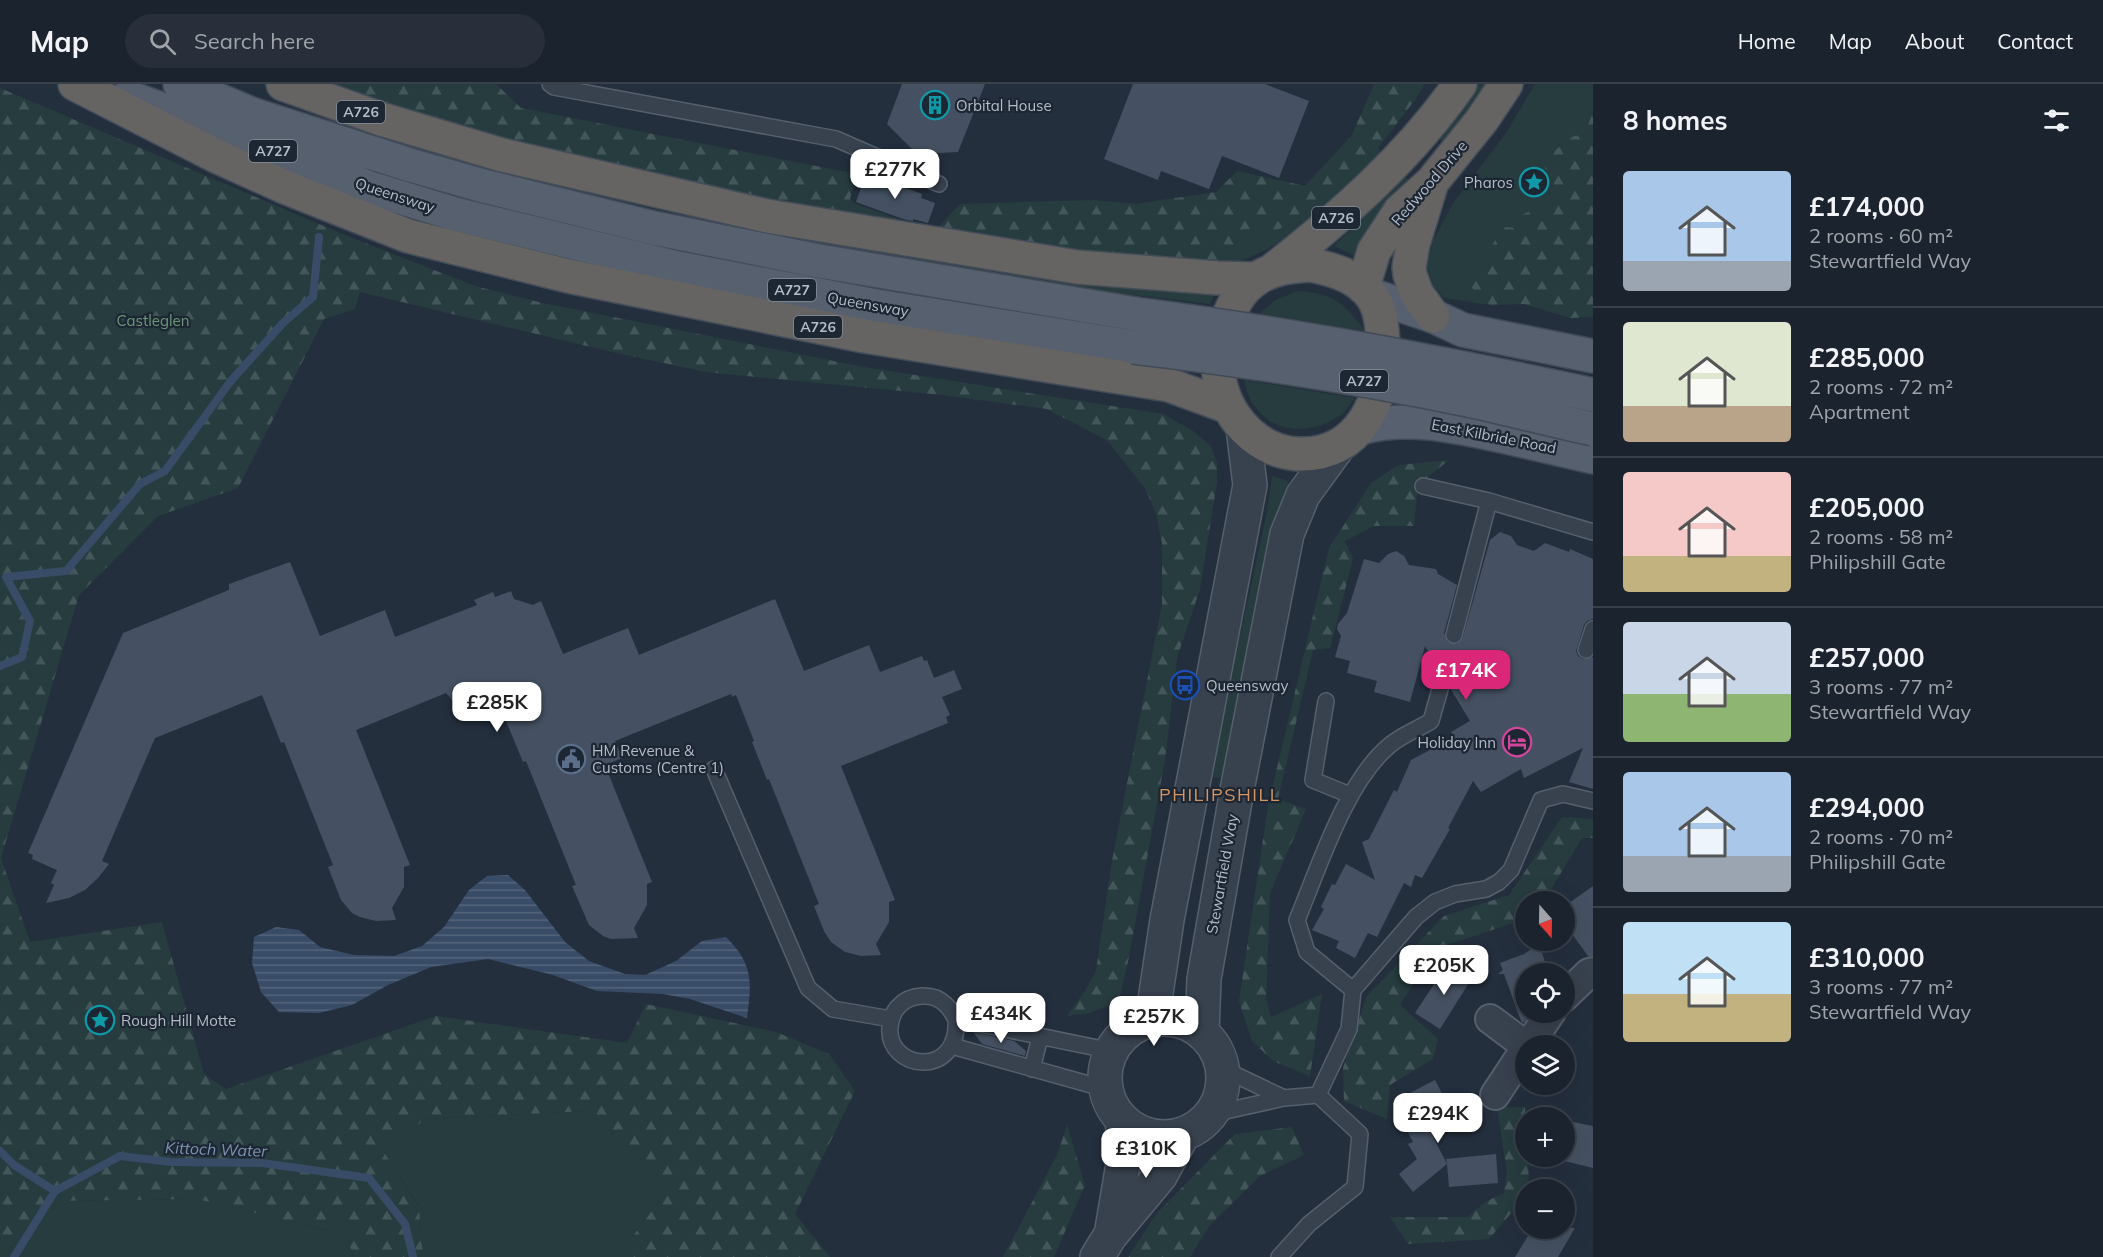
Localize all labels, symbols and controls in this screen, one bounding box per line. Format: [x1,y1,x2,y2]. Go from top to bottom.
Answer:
search box [125,14,545,68]
text: Map [30,24,89,59]
icon: search [146,25,179,58]
text: Search here [194,27,315,55]
text: Home [1738,28,1796,54]
text: Map [1829,28,1872,54]
text: About [1905,28,1964,54]
text: Contact [1997,28,2073,54]
building icon: Orbital House [919,89,951,121]
place label: Orbital House [956,96,1052,115]
road number: A726 [337,101,385,123]
text: 8 homes [1623,104,1727,137]
icon: filters [2040,104,2073,137]
street label: Redwood Drive [1387,137,1471,229]
road number: A727 [249,140,297,162]
pin: £277K [853,149,937,200]
text: £277K [864,156,926,181]
place icon: Pharos [1518,166,1550,198]
street label: Queensway [353,173,437,217]
place label: Pharos [1464,173,1513,192]
text: £174,000 [1809,190,1925,223]
icon: home [1671,195,1743,267]
road number: A726 [1312,207,1360,229]
text: 2 rooms · 60 m² [1809,223,1953,248]
text: Stewartfield Way [1809,248,1971,273]
road number: A727 [768,279,816,301]
street label: Queensway [826,287,910,321]
park label: Castleglen [117,311,189,330]
road number: A726 [794,316,842,338]
text: £285,000 [1809,341,1925,374]
icon: home [1671,346,1743,418]
road number: A727 [1340,370,1388,392]
text: 2 rooms · 72 m² [1809,374,1953,399]
text: Apartment [1809,399,1910,424]
street label: East Kilbride Road [1430,415,1558,457]
text: £205,000 [1809,491,1925,524]
icon: home [1671,496,1743,568]
text: 2 rooms · 58 m² [1809,524,1953,549]
text: Philipshill Gate [1809,549,1946,574]
text: £257,000 [1809,641,1925,674]
icon: home [1671,646,1743,718]
pin: £174K [1424,650,1508,701]
text: £174K [1435,657,1497,682]
bus stop icon: Queensway [1169,669,1201,701]
text: 3 rooms · 77 m² [1809,674,1953,699]
place label: Queensway [1206,676,1288,695]
pin: £285K [455,682,539,733]
text: £285K [466,689,528,714]
text: Stewartfield Way [1809,699,1971,724]
hotel icon: Holiday Inn [1501,726,1533,758]
place label: Holiday Inn [1418,733,1496,752]
place label: HM Revenue & Customs (Centre 1) [592,741,724,777]
public building icon: HM Revenue & Customs (Centre 1) [555,743,587,775]
district label: PHILIPSHILL [1159,783,1281,806]
text: £294,000 [1809,791,1925,824]
icon: home [1671,796,1743,868]
street label: Stewartfield Way [1202,812,1242,935]
text: 2 rooms · 70 m² [1809,824,1953,849]
text: Philipshill Gate [1809,849,1946,874]
north arrow [1515,891,1575,951]
map controls [1515,891,1575,1239]
text: £310,000 [1809,941,1925,974]
pin: £205K [1402,945,1486,996]
icon: home [1671,946,1743,1018]
text: £205K [1413,952,1475,977]
button: locate [1515,963,1575,1023]
text: 3 rooms · 77 m² [1809,974,1953,999]
pin: £434K [959,993,1043,1044]
pin: £257K [1112,996,1196,1047]
text: Stewartfield Way [1809,999,1971,1024]
text: £434K [970,1000,1032,1025]
text: £257K [1123,1003,1185,1028]
place icon: Rough Hill Motte [84,1004,116,1036]
place label: Rough Hill Motte [121,1011,236,1030]
button: layers [1515,1035,1575,1095]
pin: £294K [1396,1093,1480,1144]
text: £294K [1407,1100,1469,1125]
button: + [1515,1107,1575,1167]
pin: £310K [1104,1128,1188,1179]
text: £310K [1115,1135,1177,1160]
water label: Kittoch Water [165,1137,268,1161]
button: − [1515,1179,1575,1239]

